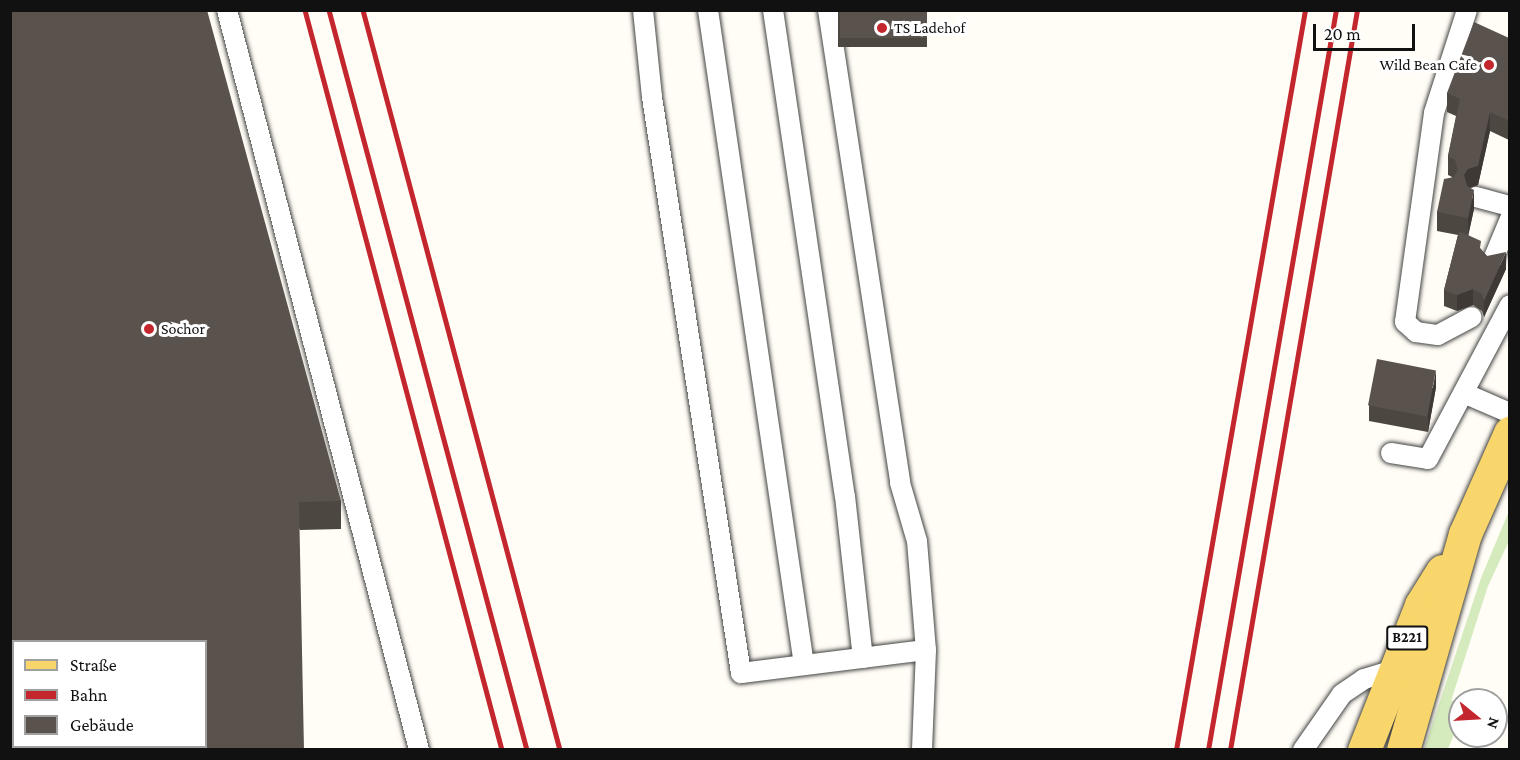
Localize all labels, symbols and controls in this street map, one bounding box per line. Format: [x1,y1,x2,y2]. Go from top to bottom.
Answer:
scale bar [1316,12,1418,50]
place label: TS Ladehof [894,18,965,38]
marker: TS Ladehof [875,21,889,35]
text: 20 m [1324,24,1361,44]
place label: Wild Bean Cafe [1380,55,1477,75]
marker: Wild Bean Cafe [1482,58,1496,72]
place label: Sochor [161,319,205,339]
marker: Sochor [142,322,156,336]
road number: B221 [1386,626,1428,650]
legend [12,640,207,748]
text: Straße [70,655,117,675]
text: Bahn [70,685,108,705]
north arrow [1448,688,1508,748]
text: Gebäude [70,715,134,735]
text: N [1484,715,1503,731]

